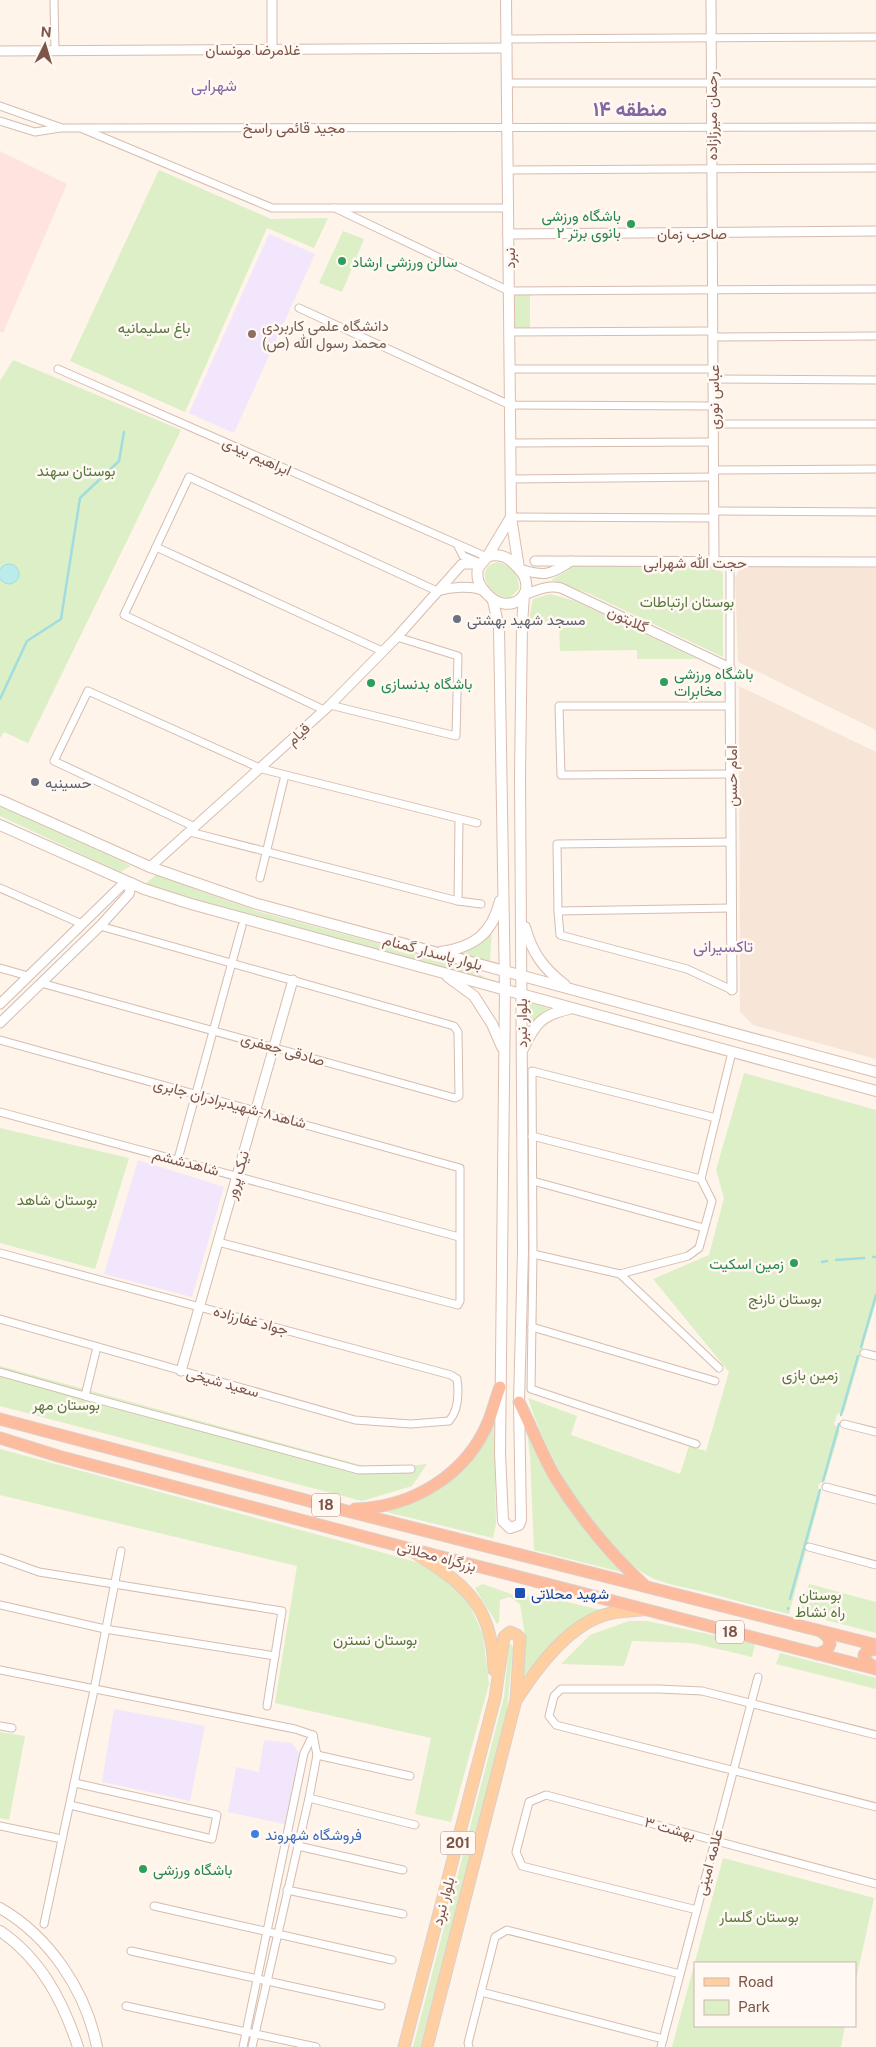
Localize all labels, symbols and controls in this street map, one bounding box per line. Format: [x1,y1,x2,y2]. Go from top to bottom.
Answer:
north arrow [20,20,70,70]
text: N [40,24,52,40]
street label: غلامرضا مونسان [205,41,301,59]
street label: رحمان میرزازاده [703,71,721,161]
district label: شهرابی [191,76,237,96]
district label: منطقه ۱۴ [593,97,667,121]
street label: مجید قائمی راسخ [243,119,345,139]
place label: باشگاه ورزشی بانوی برتر ۲ [542,207,621,243]
marker: باشگاه ورزشی بانوی برتر ۲ [625,218,637,230]
street label: صاحب زمان [657,225,727,243]
street label: نبرد [501,247,519,269]
place label: سالن ورزشی ارشاد [352,253,458,272]
marker: سالن ورزشی ارشاد [336,255,348,267]
place label: دانشگاه علمی کاربردی محمد رسول الله (ص) [262,317,389,353]
park label: باغ سلیمانیه [118,319,190,339]
marker: دانشگاه علمی کاربردی محمد رسول الله (ص) [246,328,258,340]
street label: عباس نوری [705,364,724,430]
street label: ابراهیم بیدی [219,433,294,481]
park label: بوستان سهند [37,462,115,480]
street label: حجت الله شهرابی [643,554,747,573]
park label: بوستان ارتباطات [640,593,734,611]
street label: گلابتون [605,602,651,637]
place label: مسجد شهید بهشتی [467,611,586,630]
marker: مسجد شهید بهشتی [451,613,463,625]
place label: باشگاه ورزشی مخابرات [674,665,754,700]
place label: باشگاه بدنسازی [381,675,472,694]
marker: باشگاه ورزشی مخابرات [658,676,670,688]
marker: باشگاه بدنسازی [365,677,377,689]
street label: قیام [283,719,314,750]
street label: امام حسن [723,745,742,807]
place label: حسینیه [45,774,91,792]
marker: حسینیه [29,776,41,788]
street label: بلوار پاسدار گمنام [381,931,484,975]
district label: تاکسیرانی [693,937,753,957]
street label: بلوار نبرد [513,998,531,1048]
street label: صادقی جعفری [239,1029,327,1071]
street label: شاهد۸-شهیدبرادران جابری [151,1074,308,1134]
street label: شاهدششم [150,1145,221,1181]
street label: نیک پرور [222,1149,254,1203]
park label: بوستان شاهد [17,1191,97,1209]
place label: زمین اسکیت [709,1255,784,1274]
marker: زمین اسکیت [788,1257,800,1269]
park label: بوستان نارنج [748,1290,822,1310]
street label: جواد غفارزاده [211,1302,290,1339]
street label: سعید شیخی [184,1364,261,1402]
park label: زمین بازی [782,1366,838,1385]
park label: بوستان مهر [31,1396,100,1414]
road number: 18 [312,1494,340,1516]
street label: بزرگراه محلاتی [395,1537,478,1577]
place label: شهید محلاتی [531,1585,609,1604]
marker: شهید محلاتی [513,1586,527,1600]
park label: بوستان راه نشاط [795,1586,845,1621]
road number: 18 [716,1620,744,1644]
park label: بوستان نسترن [333,1631,417,1649]
street label: بهشت ۳ [642,1813,697,1844]
place label: فروشگاه شهروند [265,1826,362,1844]
street label: علامه امینی [692,1827,728,1898]
marker: فروشگاه شهروند [249,1828,261,1840]
road number: 201 [440,1832,476,1855]
place label: باشگاه ورزشی [153,1861,233,1880]
marker: باشگاه ورزشی [137,1863,149,1875]
street label: بلوار نبرد [428,1875,459,1927]
park label: بوستان گلسار [718,1908,799,1926]
legend [694,1962,856,2027]
text: Road [738,1973,774,1990]
text: Park [738,1998,770,2015]

